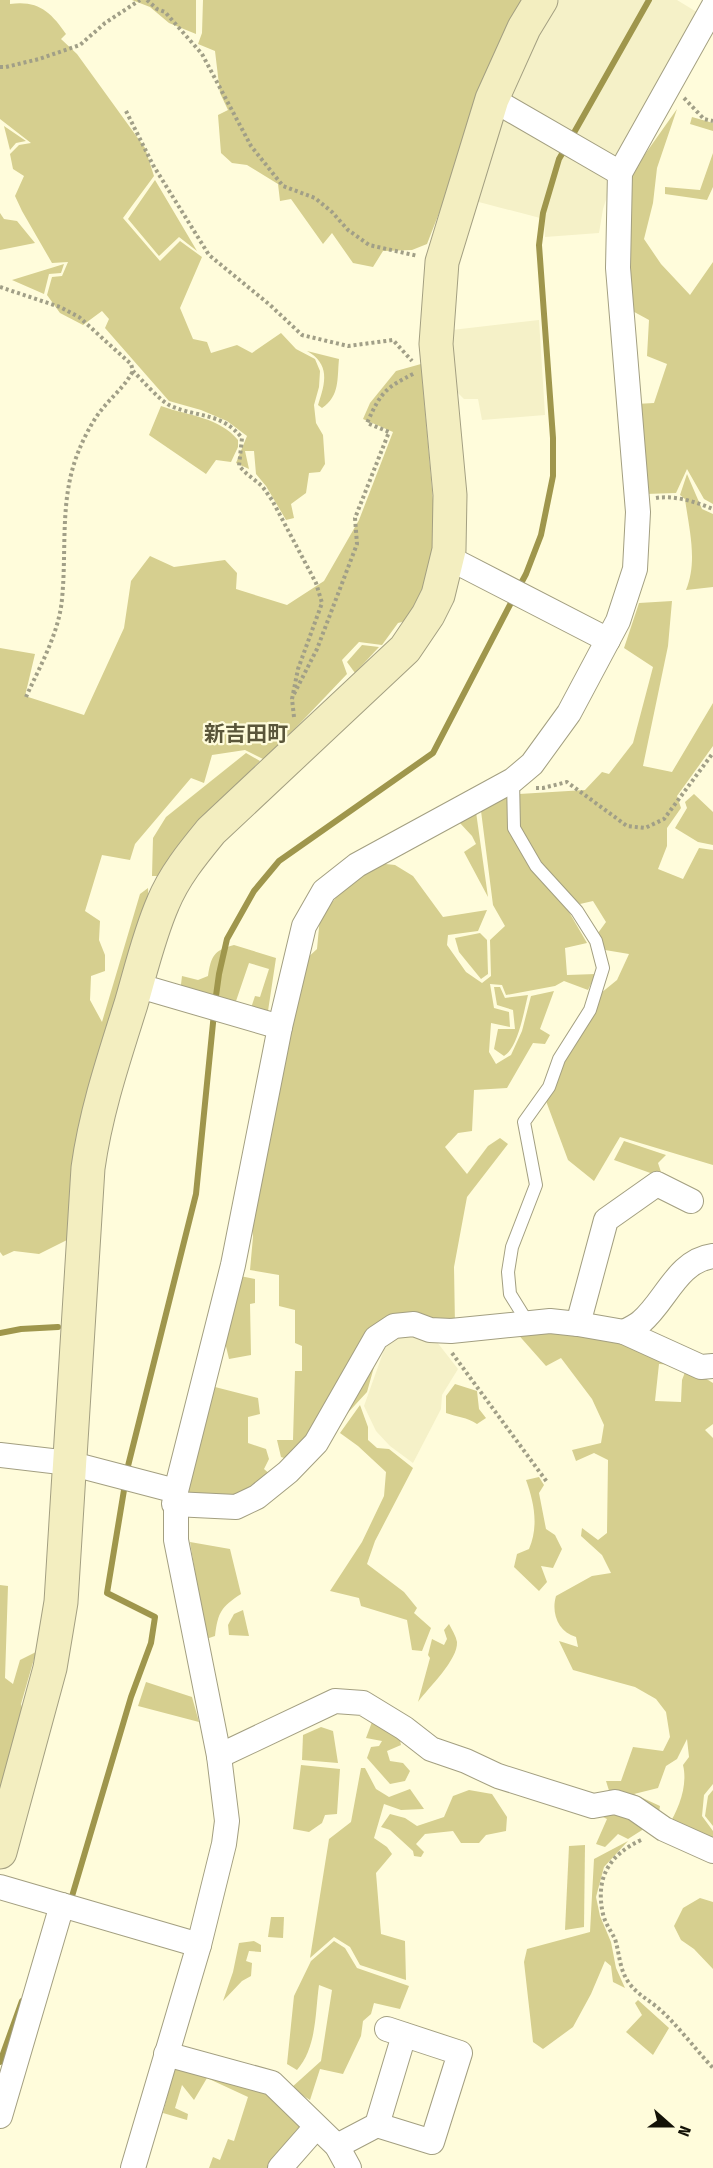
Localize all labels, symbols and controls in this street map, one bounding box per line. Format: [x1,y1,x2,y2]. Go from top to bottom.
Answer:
district label: 新吉田町 [204,721,288,747]
north arrow [641,2096,701,2156]
text: N [674,2123,695,2139]

